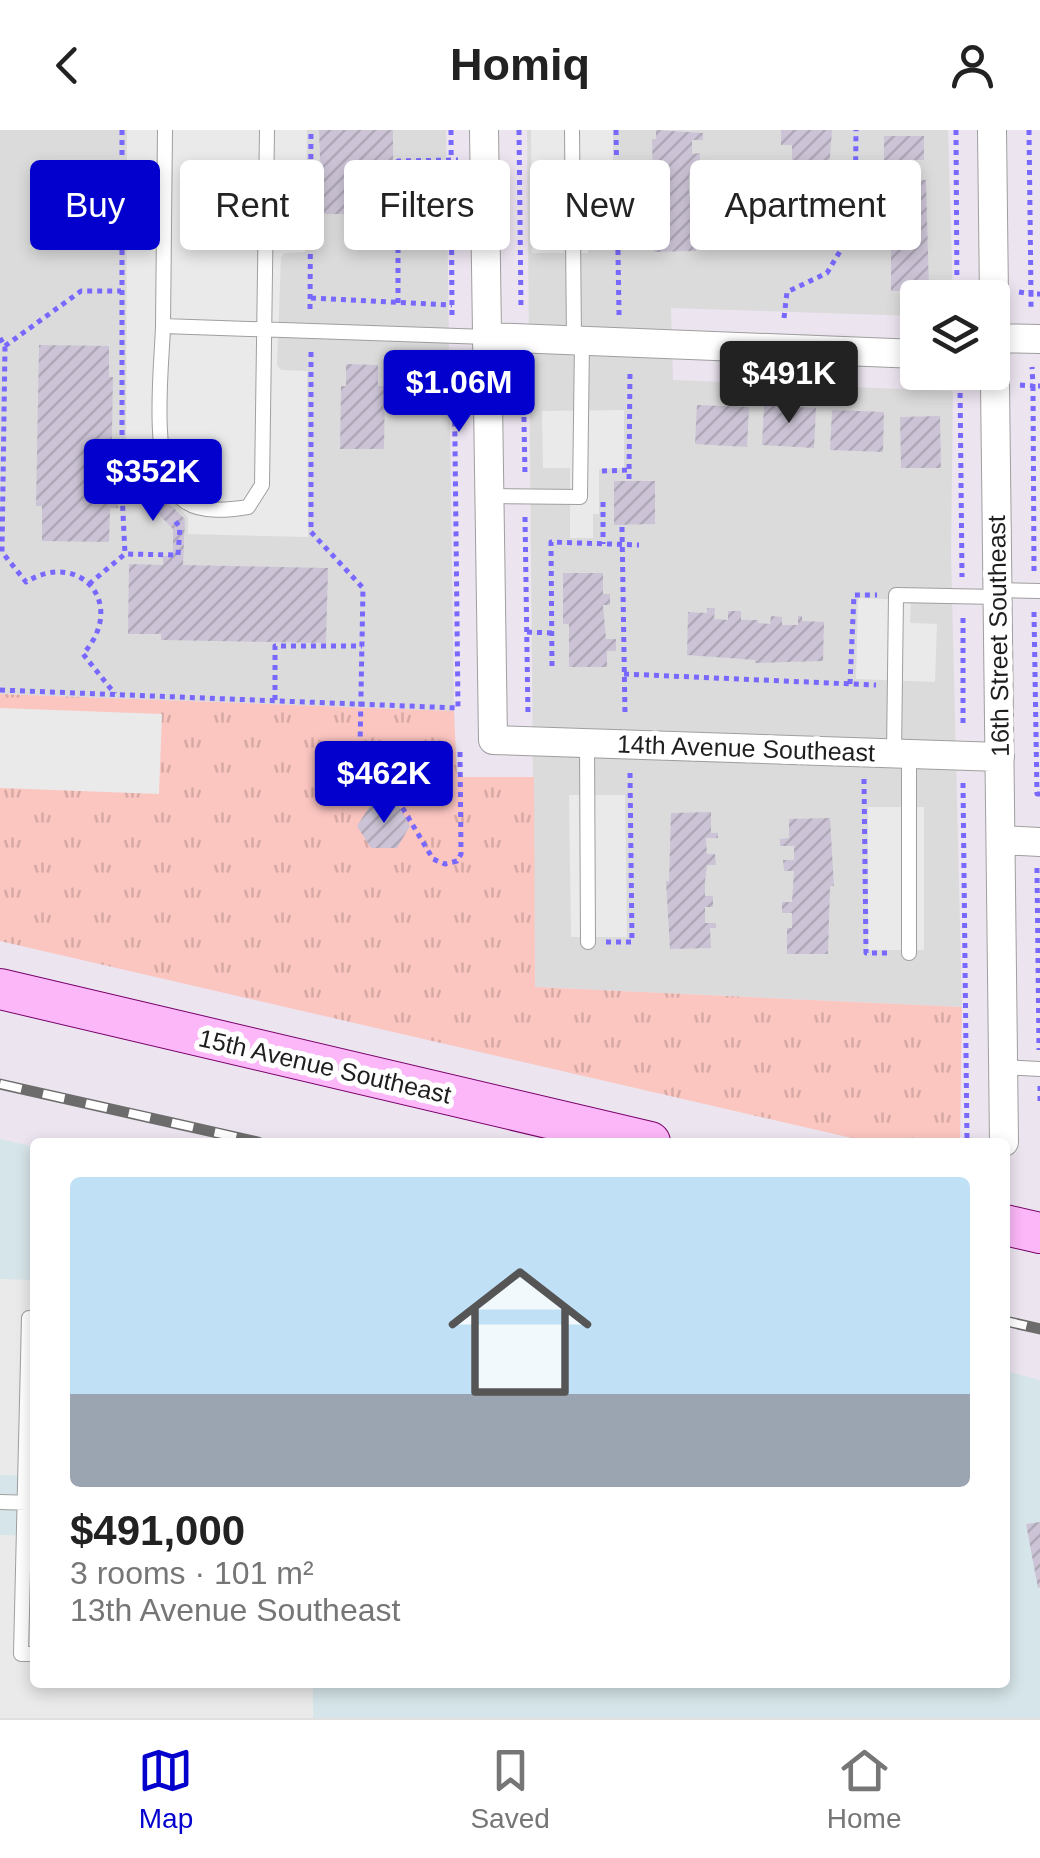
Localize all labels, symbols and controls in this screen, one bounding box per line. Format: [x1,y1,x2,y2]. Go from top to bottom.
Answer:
icon: back [40,38,95,93]
icon: person [945,38,1000,93]
text: Homiq [450,39,590,90]
chip: Buy [30,160,160,250]
chip: Rent [180,160,324,250]
chip: Filters [344,160,510,250]
chip: New [530,160,670,250]
chip: Apartment [690,160,921,250]
map controls [900,280,1010,390]
button: layers [900,280,1010,390]
pin: $491K [719,341,859,426]
pin: $1.06M [378,350,540,435]
text: $491K [742,355,836,391]
text: $1.06M [406,364,512,400]
pin: $352K [83,439,223,524]
text: $352K [106,453,200,489]
street label: 16th Street Southeast [982,515,1014,757]
street label: 14th Avenue Southeast [617,730,876,766]
pin: $462K [314,741,454,826]
text: $462K [337,755,431,791]
street label: 15th Avenue Southeast [196,1023,454,1109]
icon: home [430,1242,610,1422]
text: $491,000 [70,1507,245,1554]
text: 3 rooms · 101 m² [70,1555,314,1591]
text: 13th Avenue Southeast [70,1592,400,1628]
tab: Map [138,1743,193,1835]
tab: Saved [470,1743,550,1835]
tab: Home [827,1743,901,1835]

